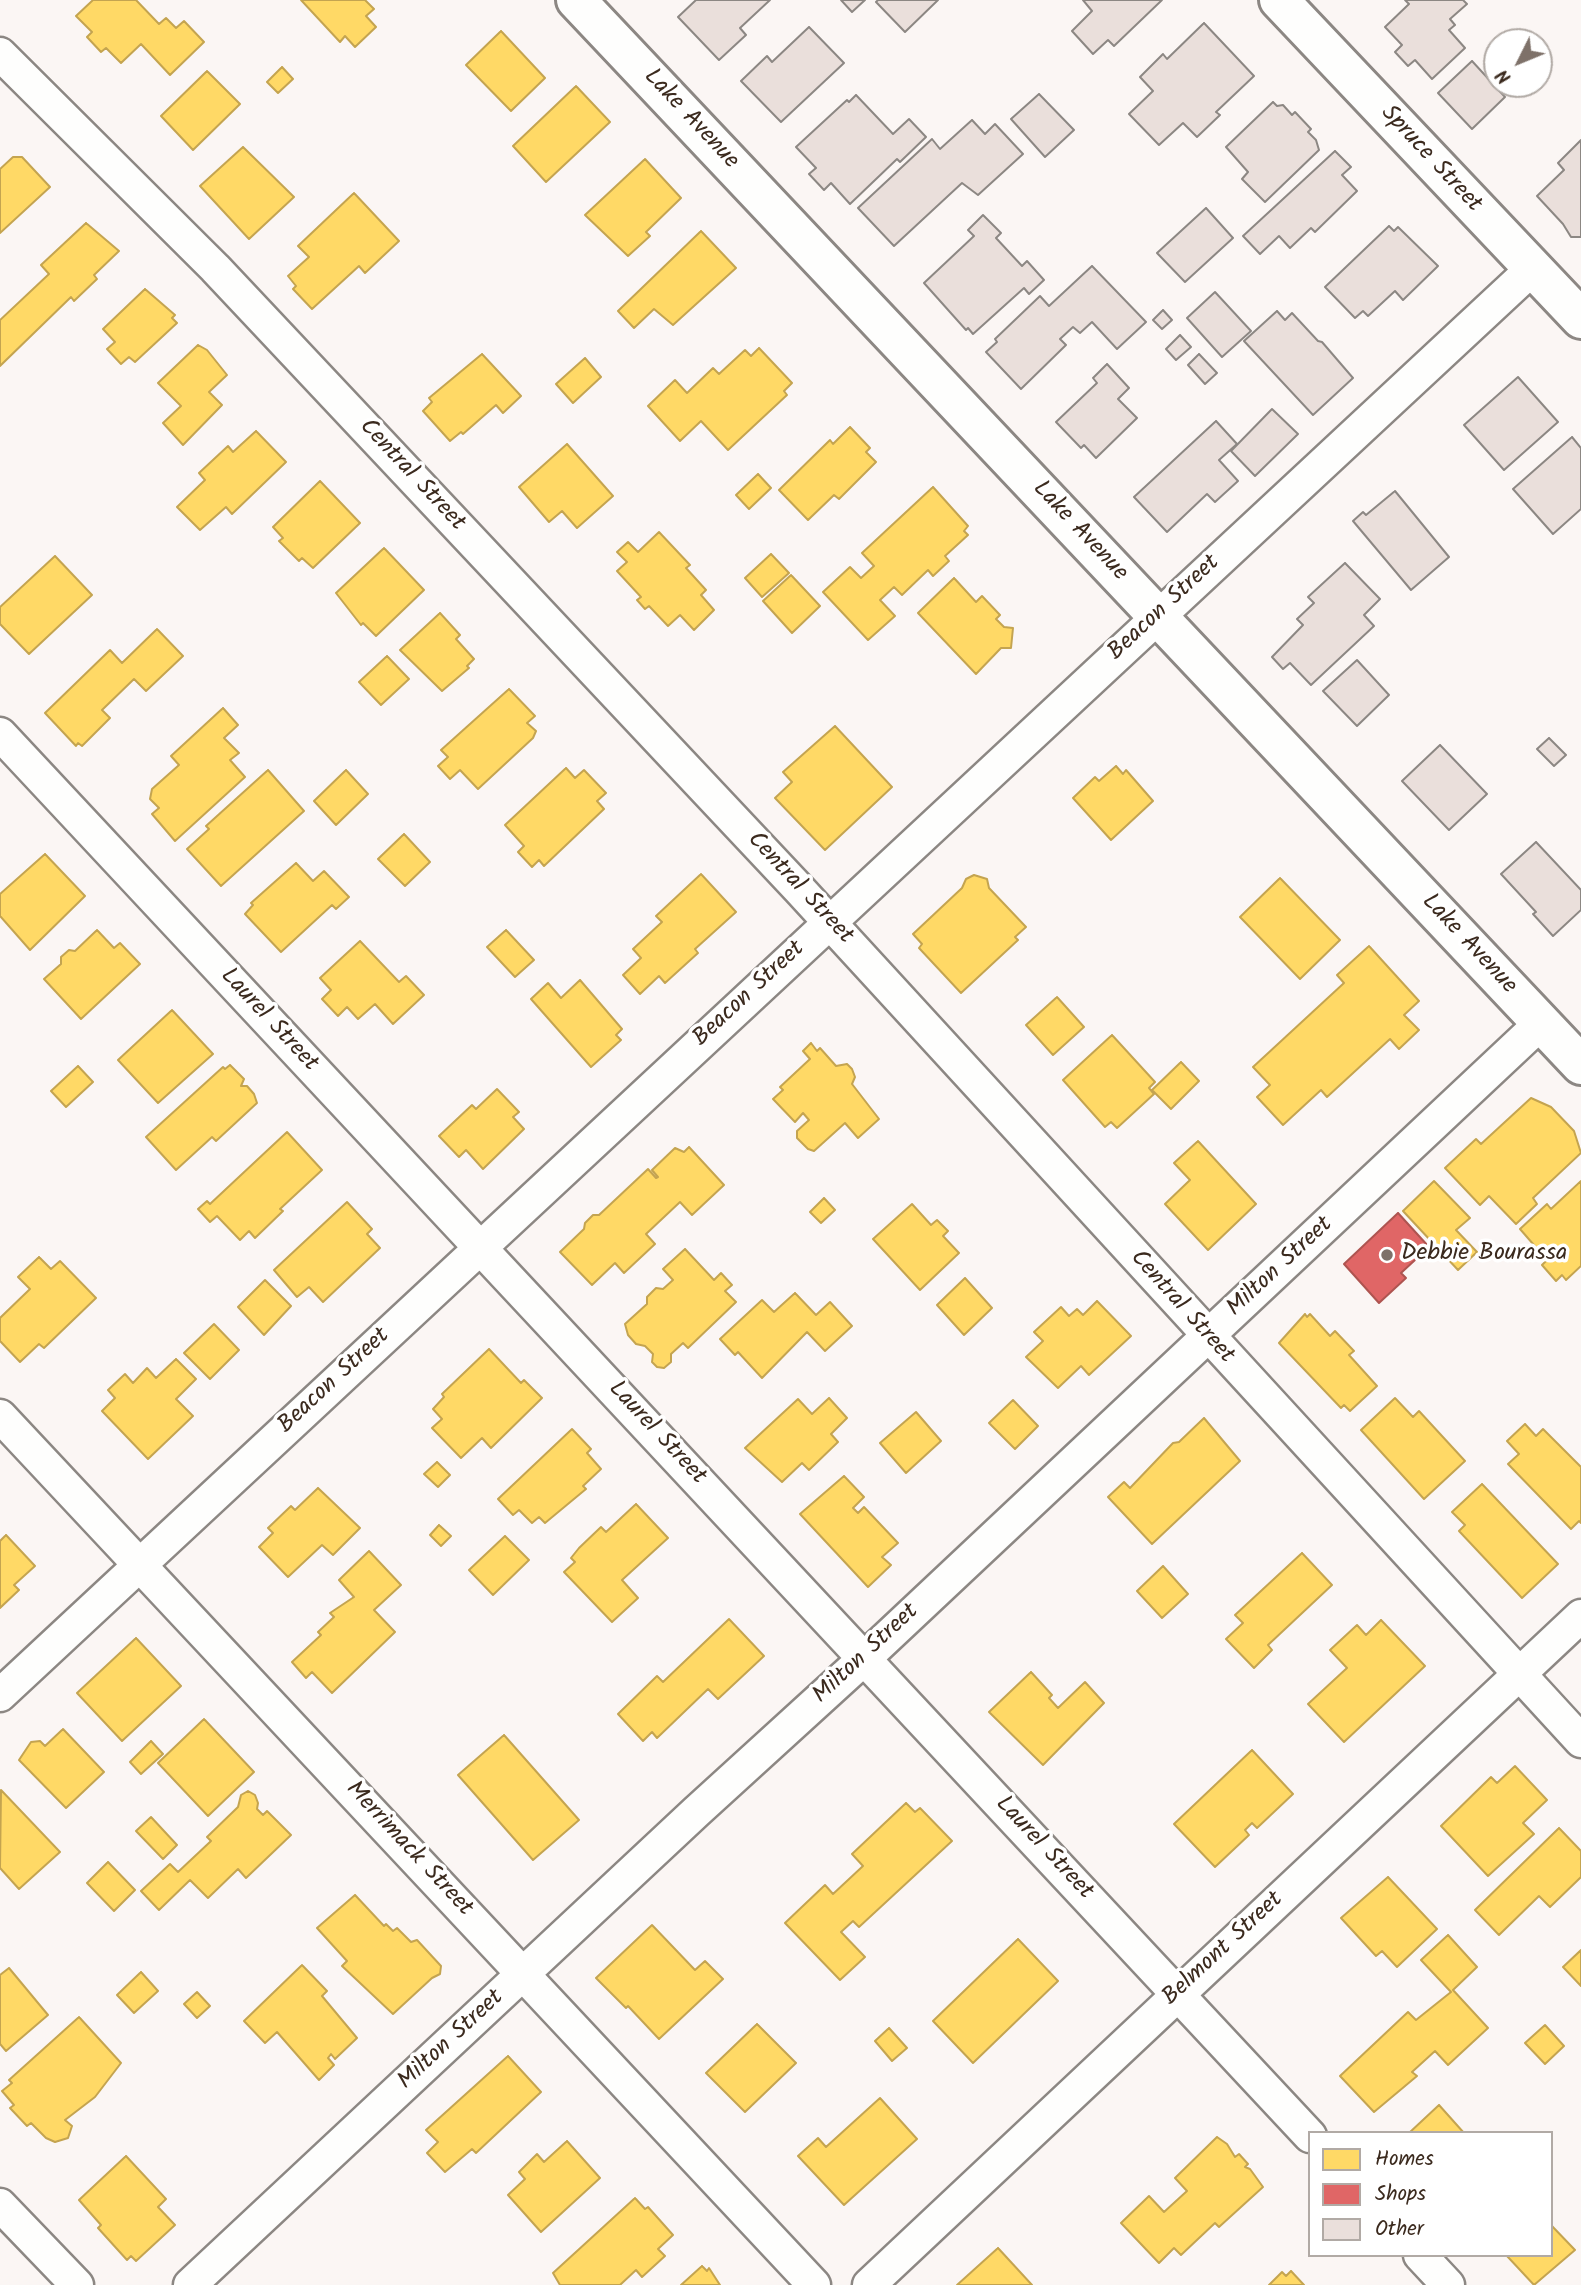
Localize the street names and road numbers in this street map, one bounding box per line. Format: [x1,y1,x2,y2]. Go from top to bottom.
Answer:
street label: Lake Avenue [636,64,744,176]
street label: Spruce Street [1373,101,1487,219]
street label: Central Street [352,414,470,538]
street label: Lake Avenue [1025,476,1133,588]
street label: Beacon Street [1103,550,1227,668]
street label: Central Street [740,827,858,951]
street label: Lake Avenue [1414,889,1522,1001]
street label: Beacon Street [688,936,812,1054]
street label: Laurel Street [213,963,323,1079]
street label: Milton Street [1222,1212,1340,1324]
street label: Central Street [1123,1245,1239,1371]
street label: Beacon Street [273,1323,397,1441]
street label: Laurel Street [601,1376,711,1492]
street label: Milton Street [808,1599,926,1711]
street label: Merrimack Street [338,1777,478,1923]
street label: Laurel Street [988,1791,1098,1907]
street label: Belmont Street [1158,1887,1290,2013]
street label: Milton Street [393,1985,511,2097]

